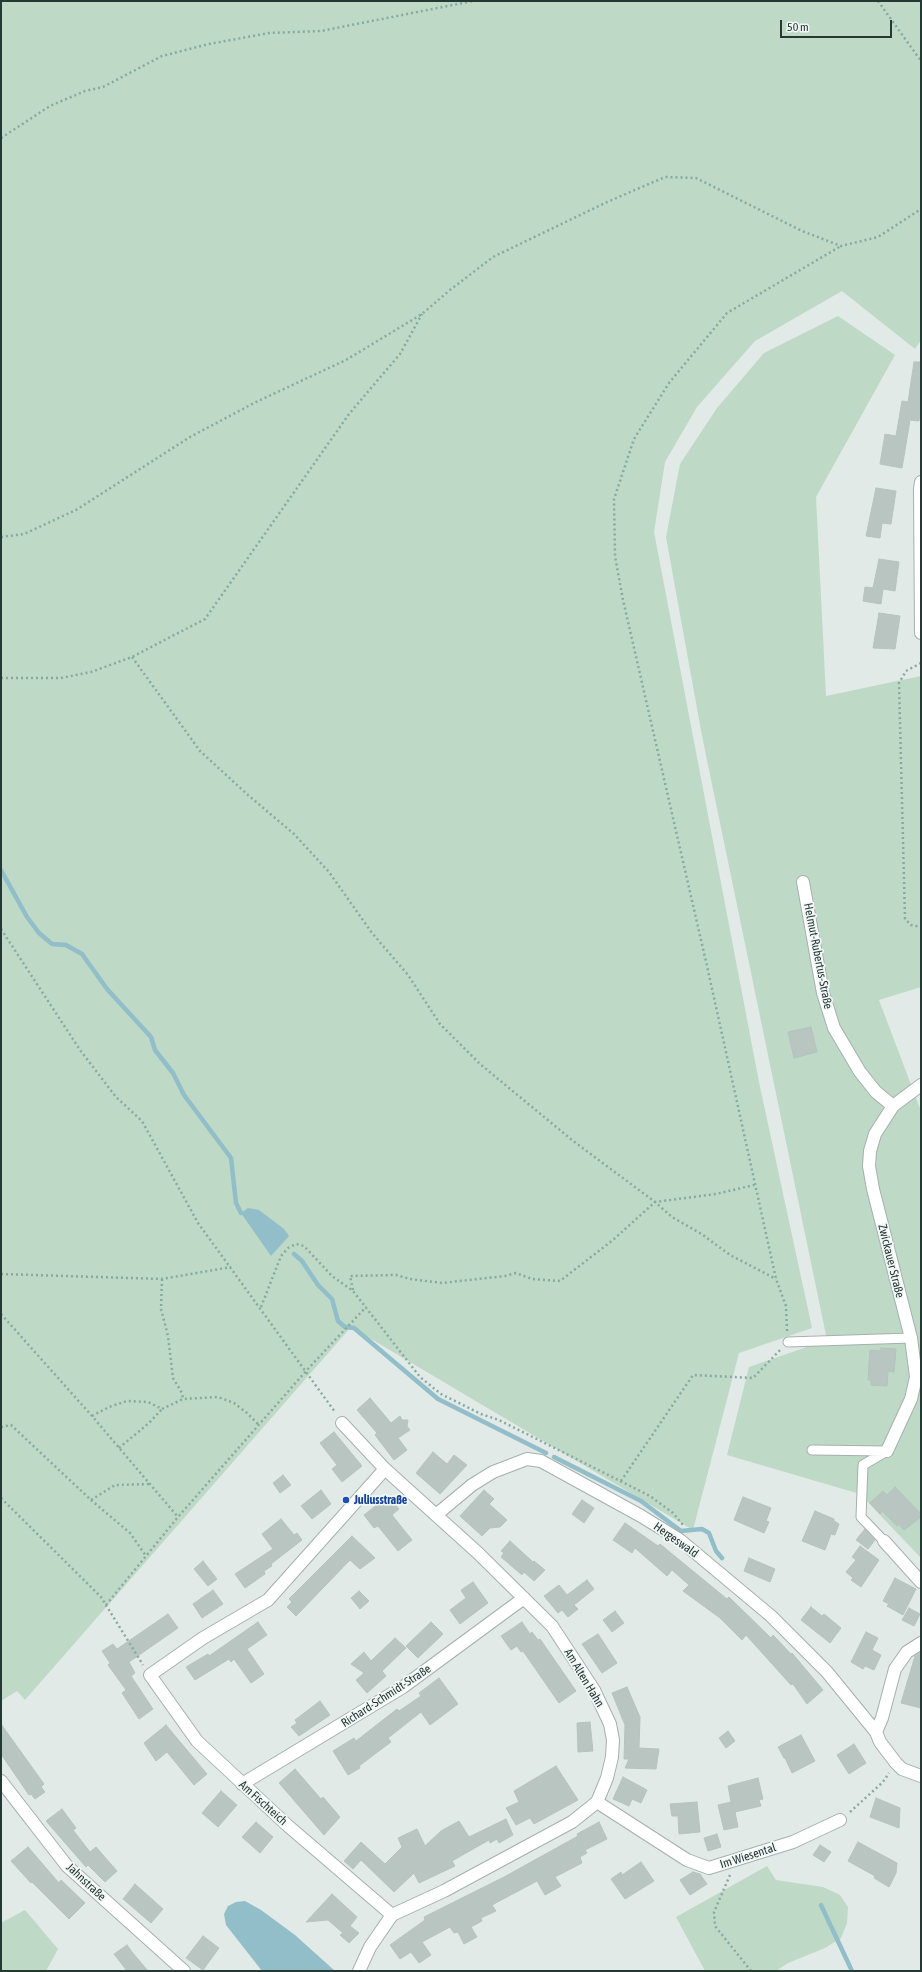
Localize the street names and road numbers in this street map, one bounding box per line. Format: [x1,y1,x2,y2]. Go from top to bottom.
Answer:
street label: Helmut-Rubertus-Straße [801,902,835,1010]
street label: Zwickauer Straße [875,1223,907,1299]
street label: Hergeswald [651,1519,701,1561]
street label: Am Alten Hahn [561,1646,607,1710]
street label: Richard-Schmidt-Straße [338,1662,434,1730]
street label: Am Fischteich [236,1778,290,1828]
street label: Im Wiesental [718,1840,778,1872]
street label: Jahnstraße [63,1860,109,1904]

